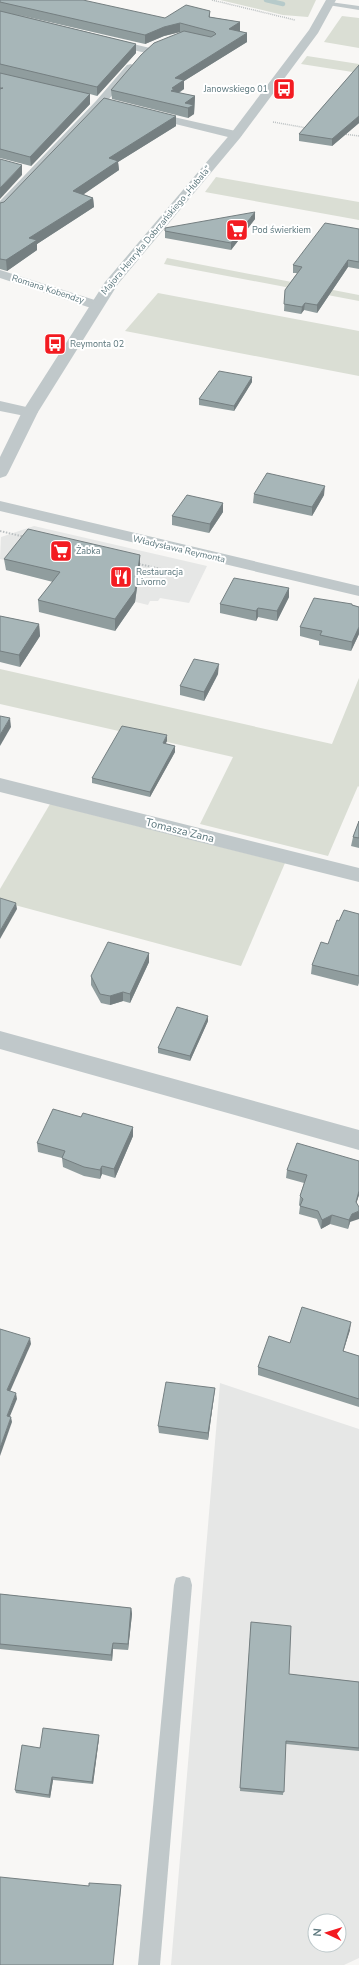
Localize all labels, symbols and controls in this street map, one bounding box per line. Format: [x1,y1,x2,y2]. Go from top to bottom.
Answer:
bus stop icon: Janowskiego 01 [271,76,297,102]
place label: Janowskiego 01 [203,83,268,95]
street label: Majora Henryka Dobrzańskiego „Hubala” [98,163,214,297]
supermarket icon: Pod świerkiem [224,217,250,243]
place label: Pod świerkiem [252,224,311,236]
street label: Romana Kobendzy [10,272,86,306]
bus stop icon: Reymonta 02 [42,331,68,357]
place label: Reymonta 02 [70,338,124,350]
street label: Władysława Reymonta [132,533,227,566]
supermarket icon: Żabka [48,538,74,564]
place label: Żabka [76,545,101,557]
restaurant icon: Restauracja Livorno [108,564,134,590]
place label: Restauracja Livorno [136,566,183,588]
street label: Tomasza Zana [144,815,216,846]
north arrow [307,1913,347,1953]
text: N [310,1928,325,1937]

